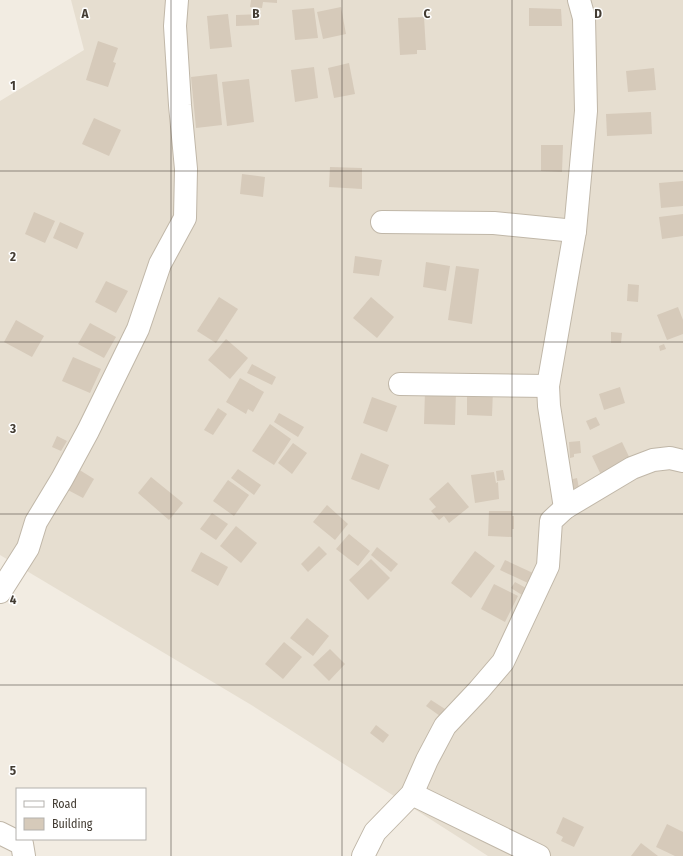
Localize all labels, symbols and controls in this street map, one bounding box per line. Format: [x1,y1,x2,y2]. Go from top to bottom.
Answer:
text: A [80,6,89,21]
text: B [252,6,260,21]
text: C [424,6,431,21]
text: D [594,6,602,21]
text: 1 [10,78,16,93]
text: 2 [9,249,16,264]
text: 3 [9,421,16,436]
text: 4 [10,592,17,607]
text: 5 [10,763,16,778]
legend [16,788,146,840]
text: Road [52,797,77,811]
text: Building [52,817,93,831]

